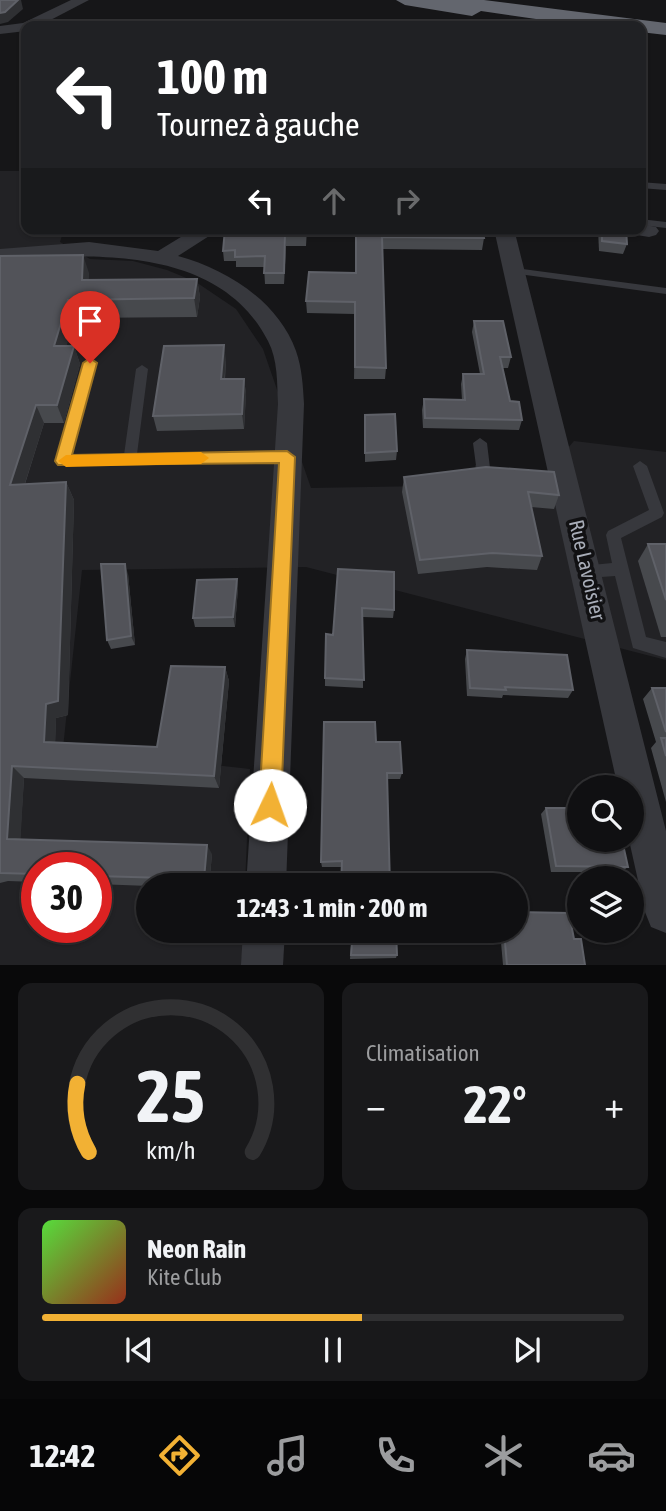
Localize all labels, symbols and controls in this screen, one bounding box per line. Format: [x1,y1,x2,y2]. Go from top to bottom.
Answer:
text: 100 m [157,48,268,104]
icon: left [42,49,133,140]
text: Tournez à gauche [157,106,360,143]
icon: left [242,182,280,220]
icon: ahead [315,182,353,220]
icon: right [388,182,426,220]
pin [60,291,120,363]
icon: arrive [71,302,109,340]
street label: Rue Lavoisier [565,517,611,623]
position arrow [233,768,307,842]
map controls [567,775,644,943]
button: search [567,775,644,852]
speed limit sign: 30 [21,852,112,943]
button: layers [567,866,644,943]
text: 12:43 · 1 min · 200 m [237,893,427,923]
text: Climatisation [366,1040,480,1066]
text: 25 [137,1055,205,1138]
text: 22° [463,1074,527,1134]
text: − [366,1083,386,1126]
text: + [604,1083,624,1126]
text: km/h [146,1136,196,1164]
text: Neon Rain [147,1234,246,1264]
text: Kite Club [147,1264,222,1290]
icon: previous [120,1331,158,1369]
icon: pause [314,1331,352,1369]
icon: next [508,1331,546,1369]
icon: directions [155,1431,204,1480]
icon: music [263,1431,312,1480]
icon: phone [371,1431,420,1480]
icon: climate [479,1431,528,1480]
icon: car [587,1431,636,1480]
text: 12:42 [30,1437,95,1474]

